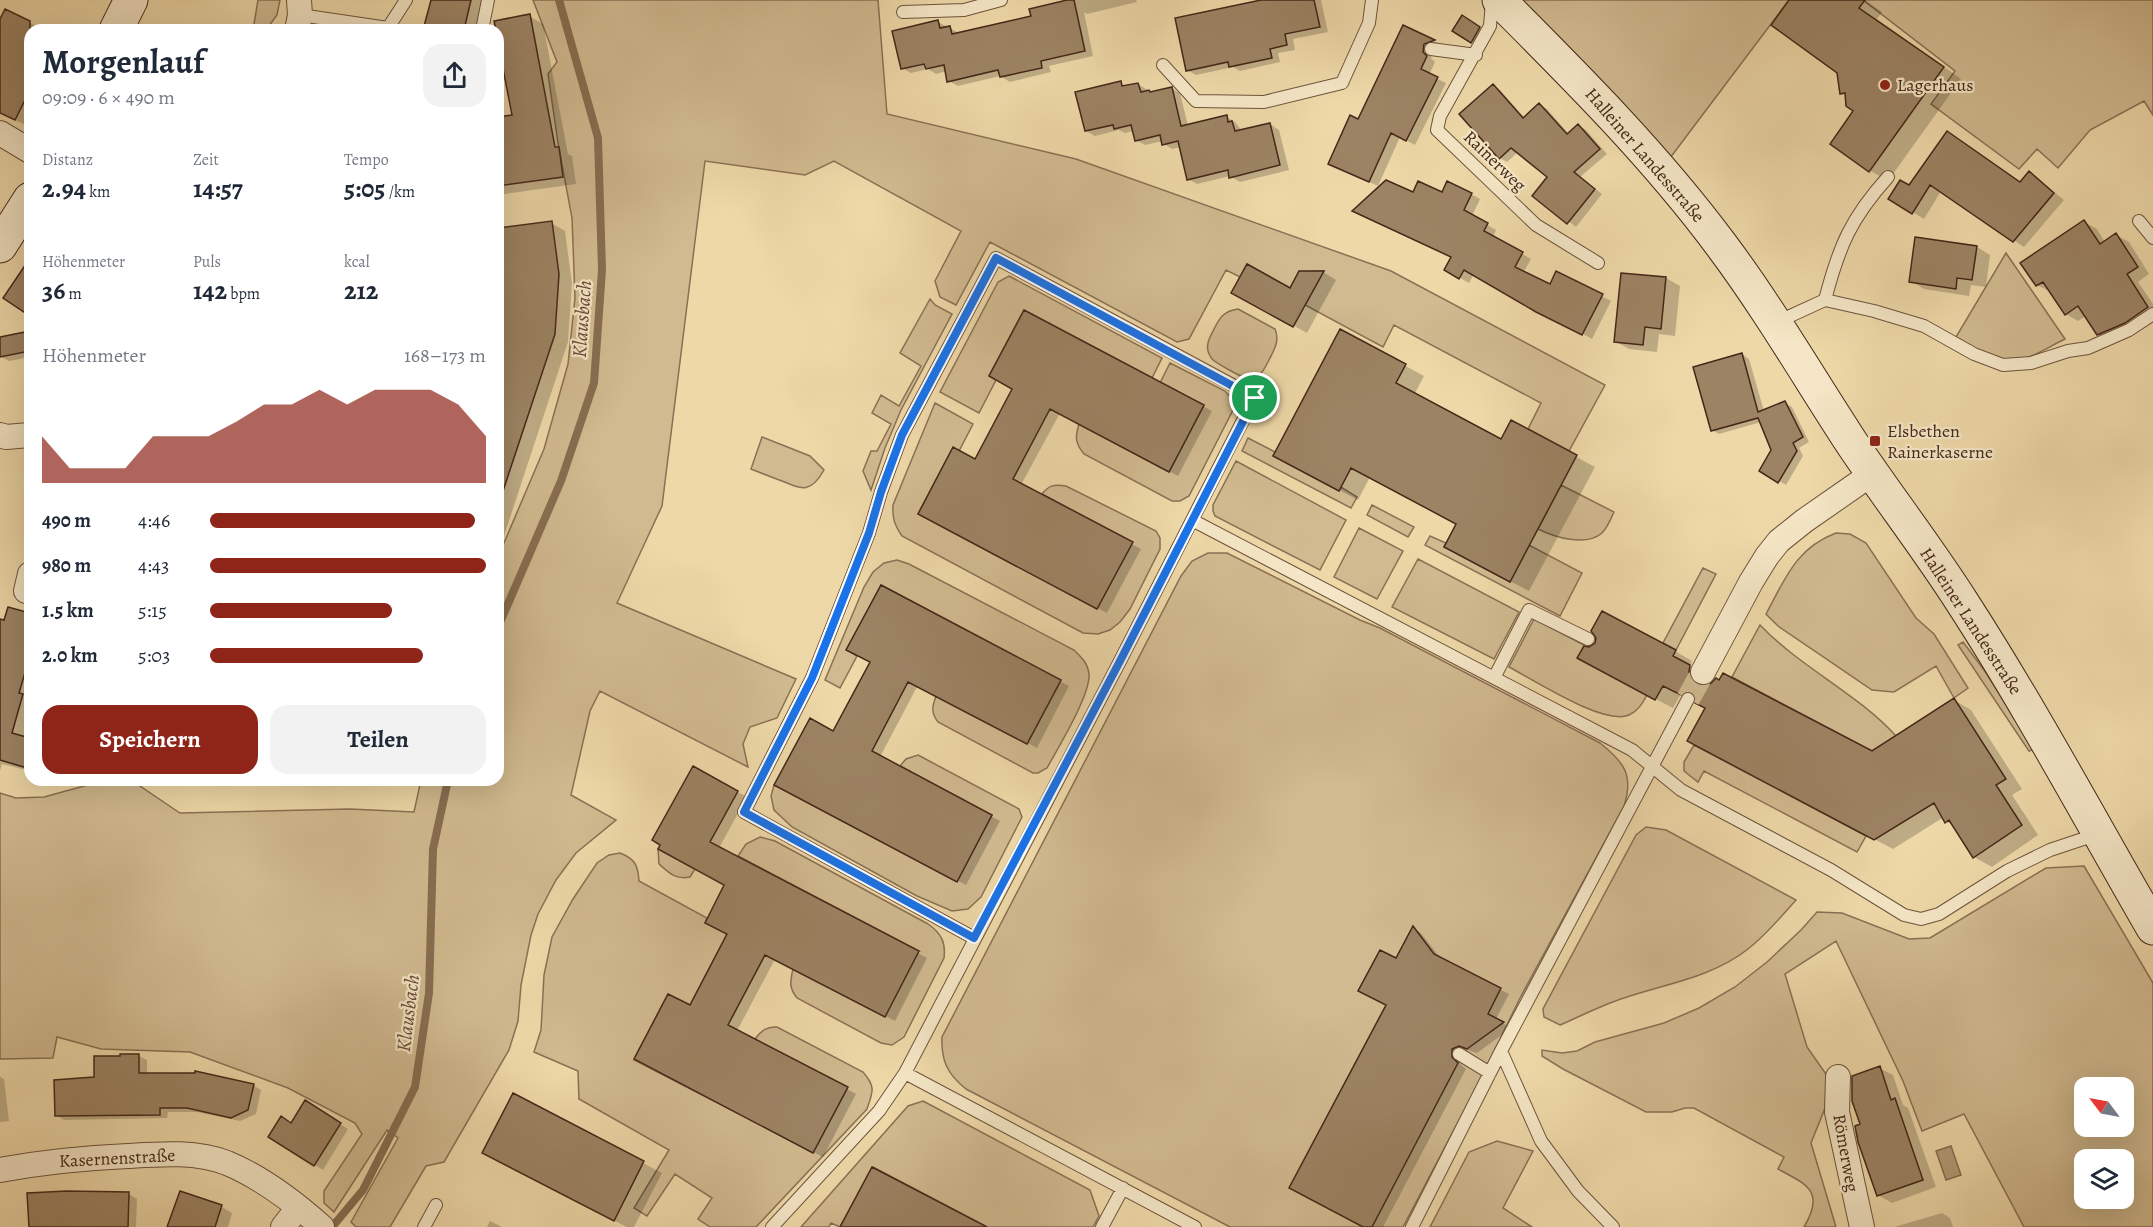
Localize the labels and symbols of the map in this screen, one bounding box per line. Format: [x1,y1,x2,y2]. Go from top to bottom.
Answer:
place label: Lagerhaus [1897,73,1973,97]
marker: Lagerhaus [1878,78,1892,92]
street label: Halleiner Landesstraße [1580,83,1710,227]
street label: Rainerweg [1458,125,1532,197]
water label: Klausbach [566,279,598,359]
pin [1229,372,1280,423]
place label: Elsbethen Rainerkaserne [1887,419,1993,464]
marker: Elsbethen Rainerkaserne [1868,434,1882,448]
street label: Halleiner Landesstraße [1914,543,2028,699]
water label: Klausbach [390,973,426,1053]
north arrow [2074,1077,2134,1137]
street label: Römerweg [1827,1112,1865,1194]
street label: Kasernenstraße [58,1143,176,1173]

